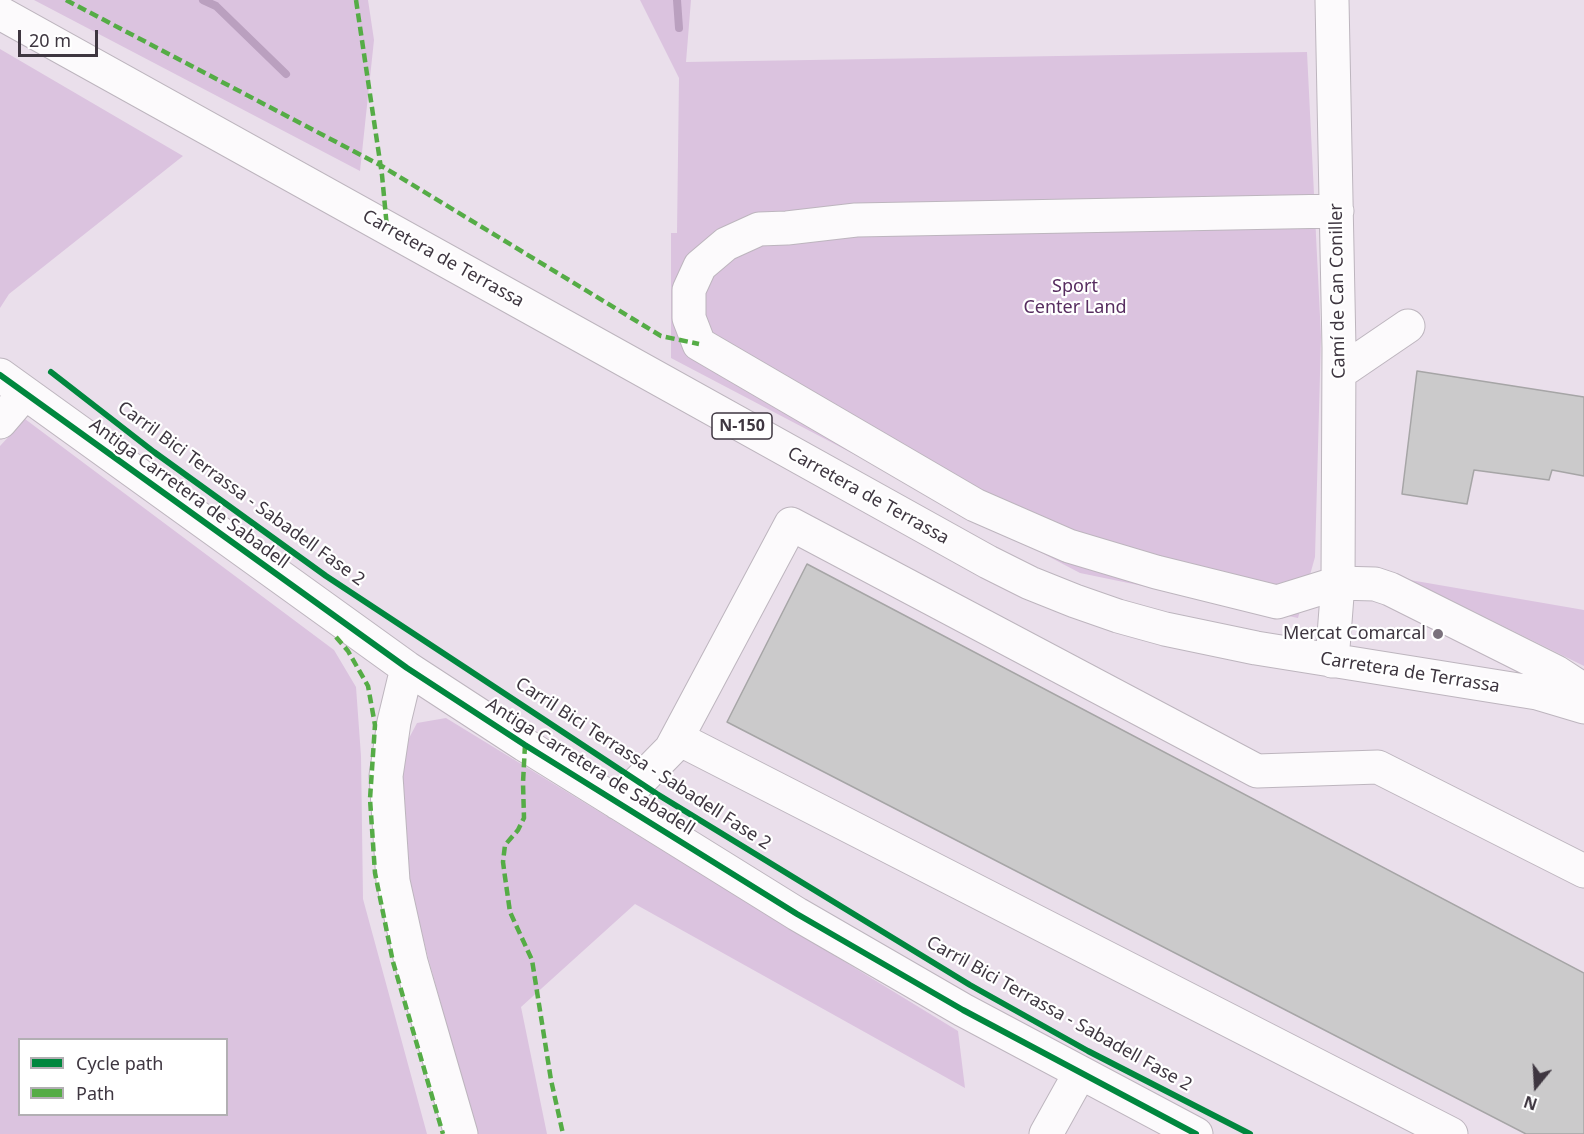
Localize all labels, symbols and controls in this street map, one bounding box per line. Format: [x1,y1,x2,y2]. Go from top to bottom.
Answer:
scale bar [21,18,100,56]
text: 20 m [29,28,71,52]
street label: Camí de Can Coniller [1326,203,1350,379]
street label: Carretera de Terrassa [358,206,528,312]
park label: Sport Center Land [1023,276,1127,318]
street label: Carril Bici Terrassa - Sabadell Fase 2 [113,397,369,591]
road number: N-150 [712,413,772,439]
street label: Antiga Carretera de Sabadell [85,414,293,574]
street label: Carretera de Terrassa [783,443,953,549]
place label: Mercat Comarcal [1283,623,1426,645]
marker: Mercat Comarcal [1431,627,1445,641]
street label: Carretera de Terrassa [1319,648,1501,698]
street label: Carril Bici Terrassa - Sabadell Fase 2 [511,673,775,855]
street label: Antiga Carretera de Sabadell [482,694,698,840]
street label: Carril Bici Terrassa - Sabadell Fase 2 [923,932,1195,1096]
legend [18,1038,228,1116]
text: Cycle path [76,1051,163,1075]
north arrow [1506,1056,1566,1116]
text: Path [76,1081,115,1105]
text: N [1521,1091,1540,1116]

